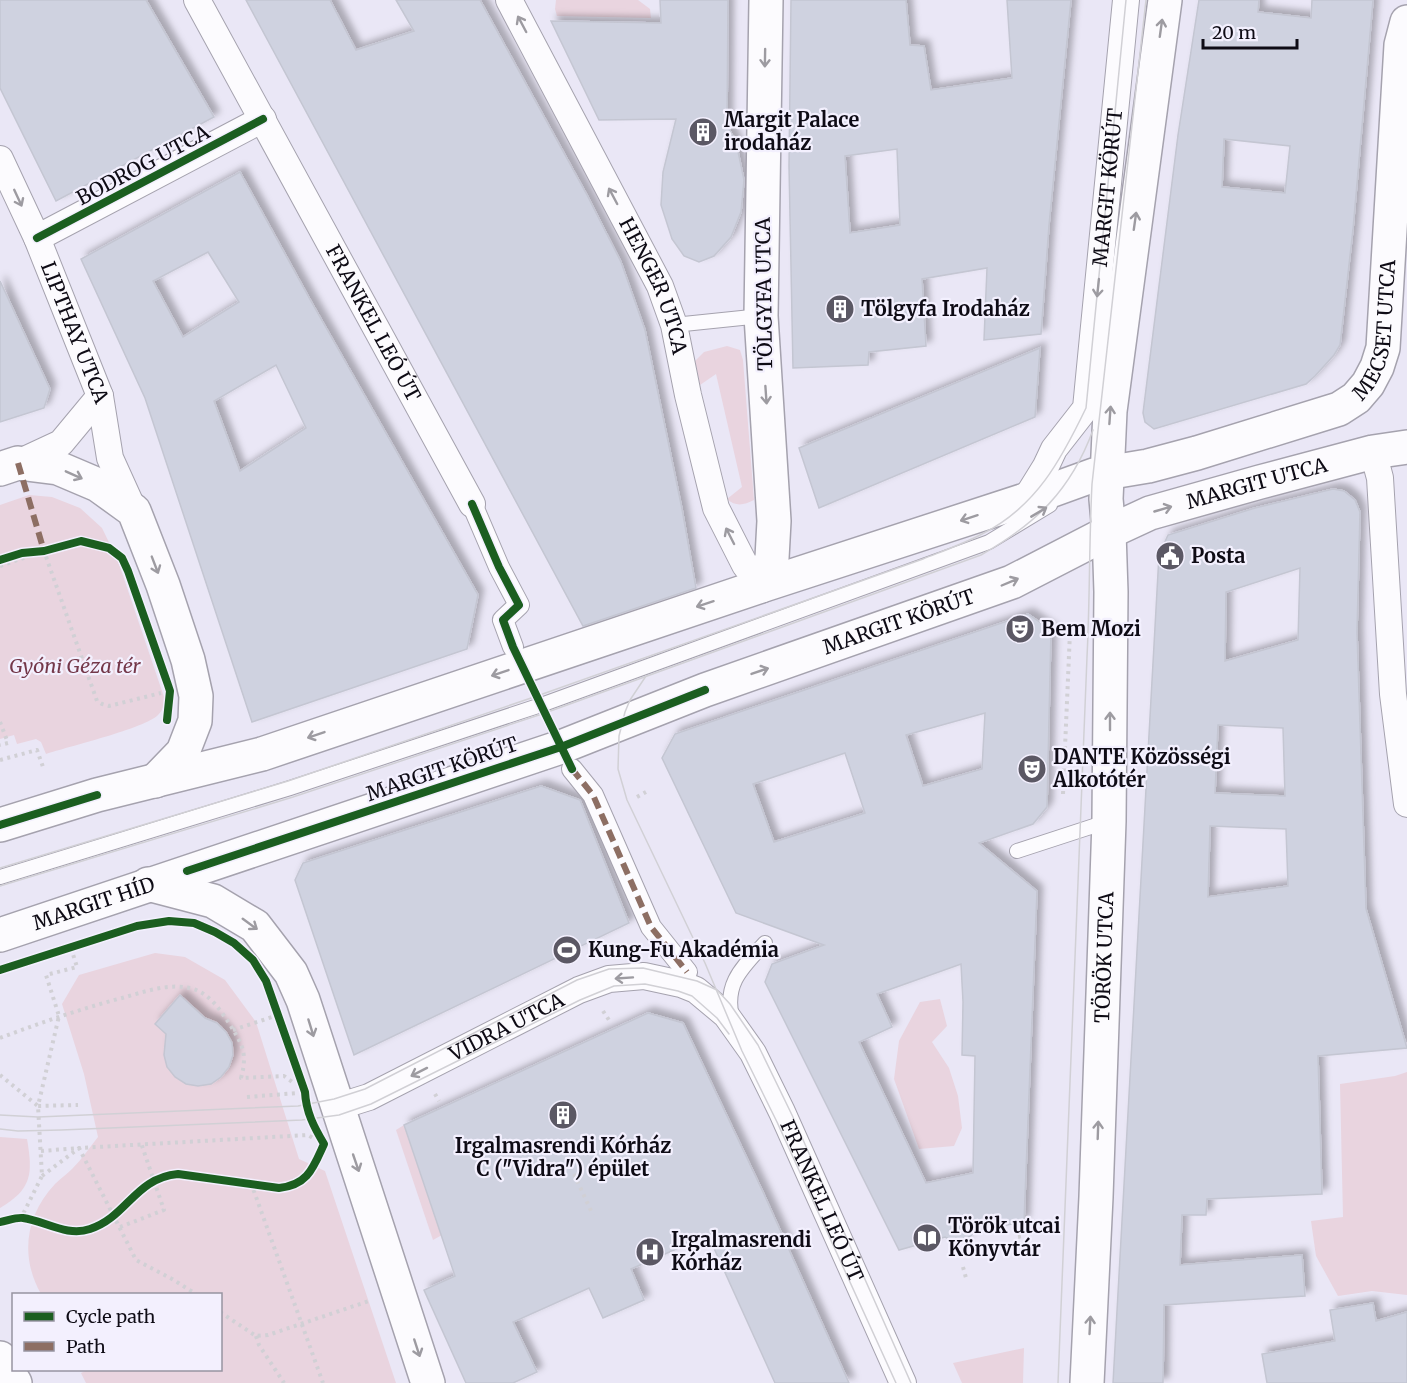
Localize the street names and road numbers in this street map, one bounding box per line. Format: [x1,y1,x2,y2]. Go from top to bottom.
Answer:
street label: MARGIT KÖRÚT [1087,107,1127,268]
street label: BODROG UTCA [72,119,214,210]
street label: HENGER UTCA [614,213,693,357]
street label: TÖLGYFA UTCA [750,216,777,371]
street label: FRANKEL LEÓ ÚT [321,240,426,405]
street label: LIPTHAY UTCA [36,258,115,408]
street label: MECSET UTCA [1347,258,1400,405]
street label: MARGIT UTCA [1183,451,1331,514]
street label: MARGIT KÖRÚT [819,583,978,660]
street label: MARGIT KÖRÚT [362,729,521,806]
street label: MARGIT HÍD [29,871,158,935]
street label: TÖRÖK UTCA [1089,890,1119,1023]
street label: VIDRA UTCA [444,986,569,1067]
street label: FRANKEL LEÓ ÚT [775,1116,869,1285]

